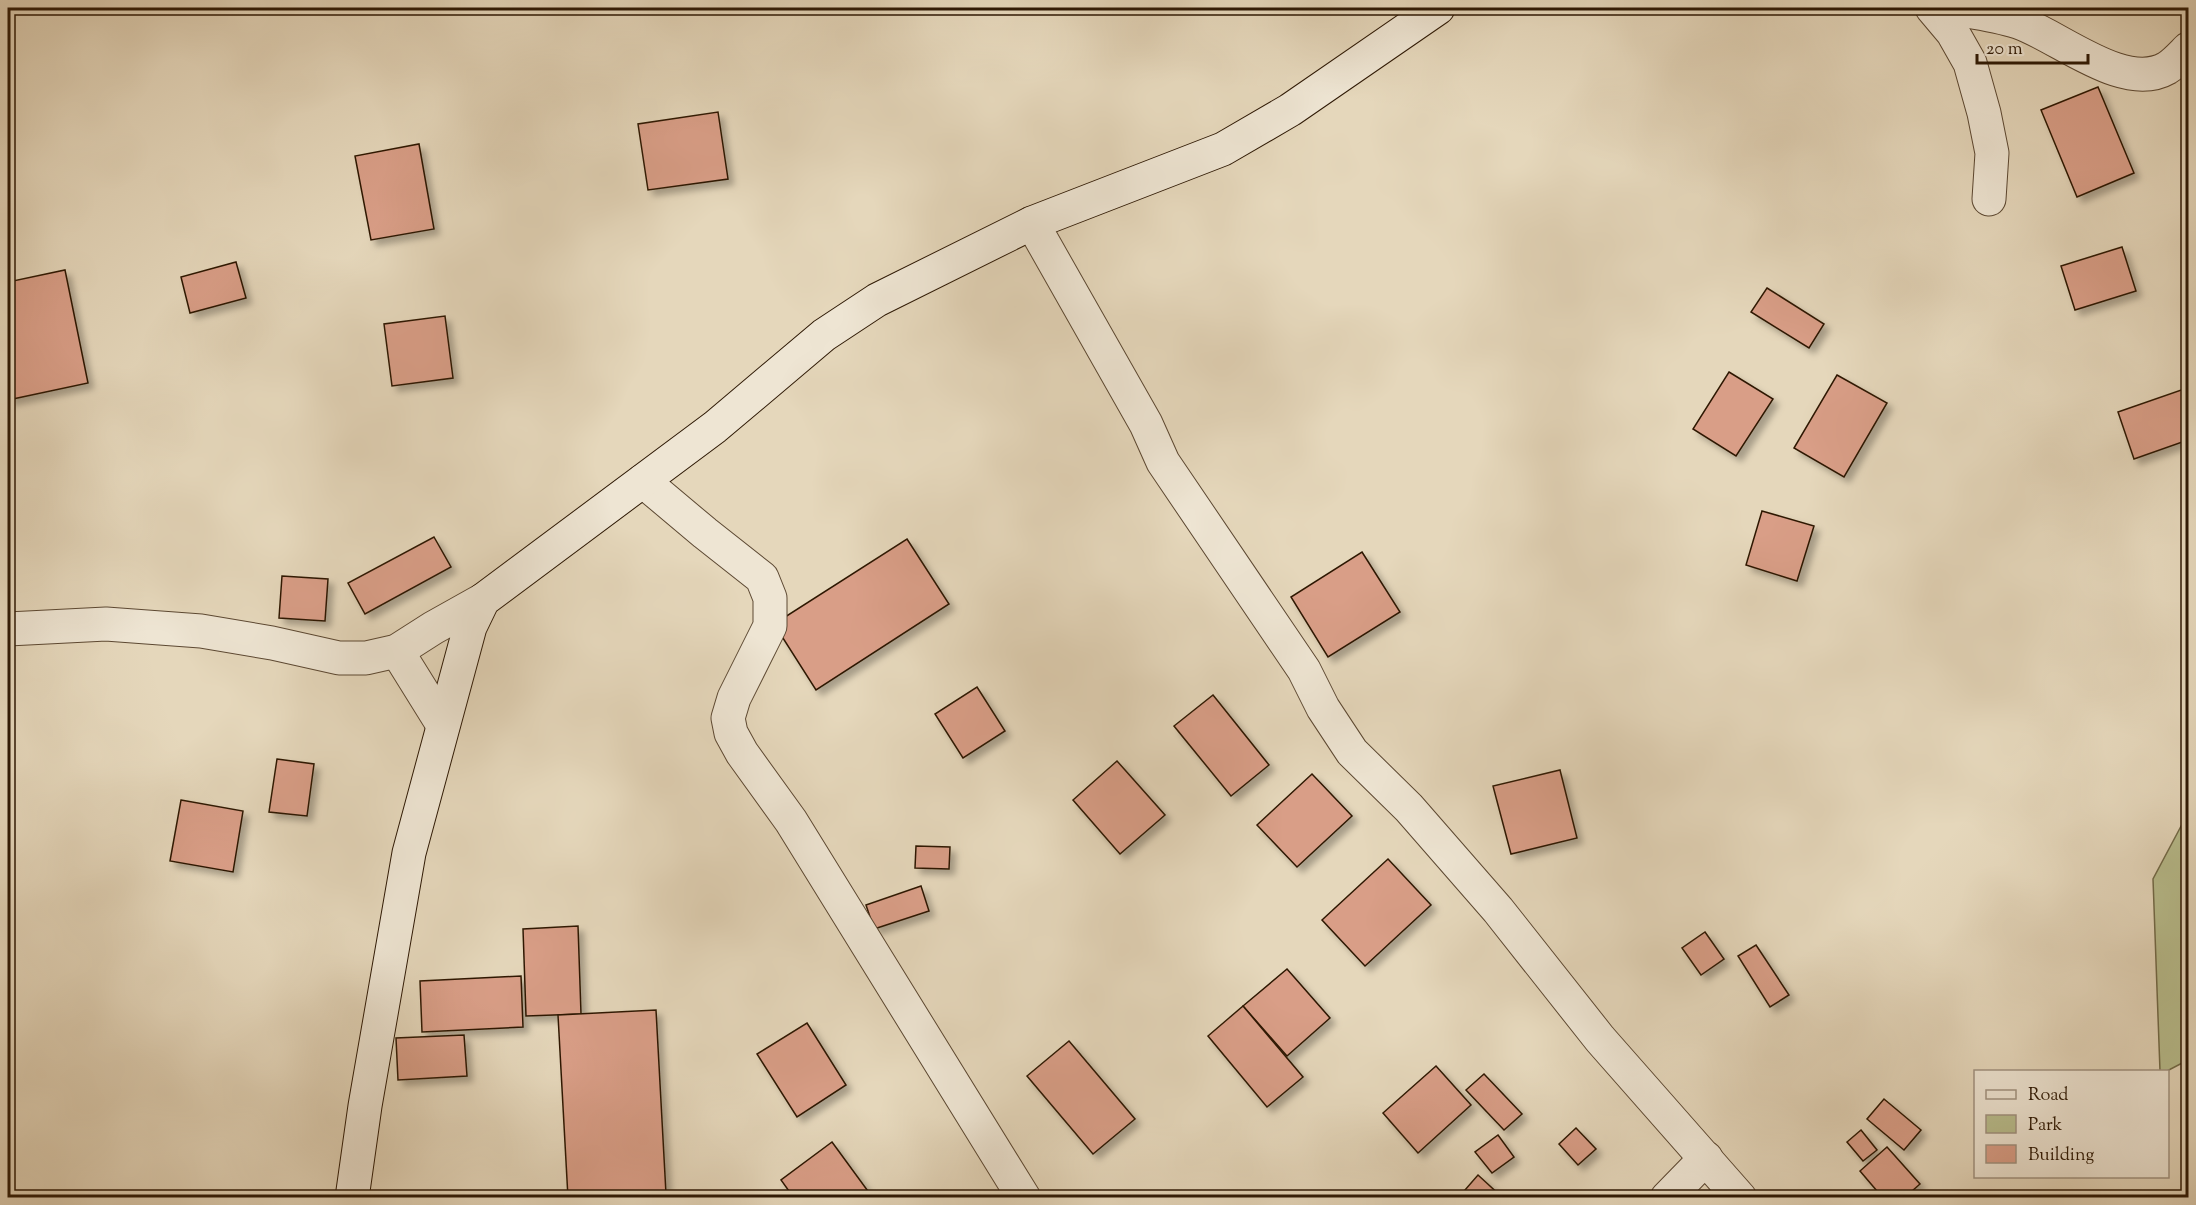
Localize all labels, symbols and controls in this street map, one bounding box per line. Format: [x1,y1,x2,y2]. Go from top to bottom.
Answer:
scale bar [1977,27,2088,65]
text: 20 m [1986,37,2023,63]
legend [1974,1070,2169,1178]
text: Road [2028,1083,2068,1109]
text: Park [2028,1113,2063,1139]
text: Building [2028,1143,2094,1169]

